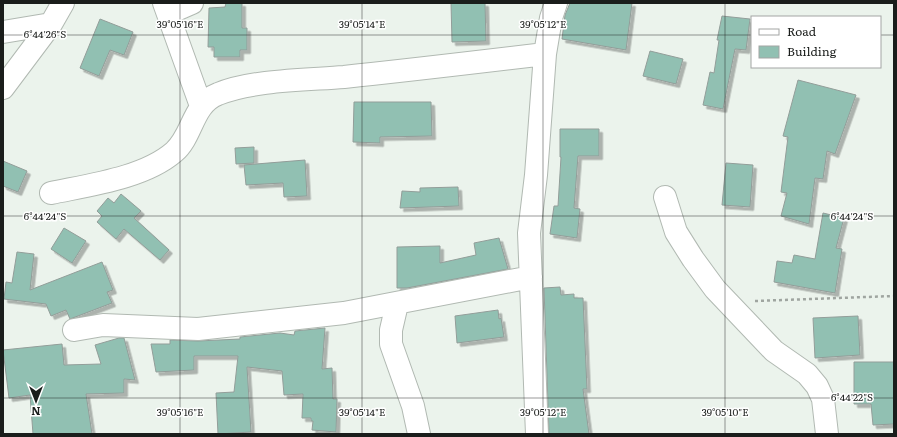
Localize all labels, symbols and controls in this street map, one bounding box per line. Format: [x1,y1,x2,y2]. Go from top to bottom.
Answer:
text: 39°05'16"E [157,16,203,31]
text: 39°05'14"E [339,16,385,31]
text: 39°05'12"E [520,16,566,31]
legend [751,16,881,68]
text: Road [787,22,817,40]
text: 6°44'26"S [24,26,66,41]
text: Building [787,42,837,60]
text: 6°44'24"S [24,208,66,223]
text: 6°44'24"S [831,208,873,223]
north arrow [16,381,56,421]
text: 6°44'22"S [831,389,873,404]
text: N [31,404,41,420]
text: 39°05'16"E [157,404,203,419]
text: 39°05'14"E [339,404,385,419]
text: 39°05'12"E [520,404,566,419]
text: 39°05'10"E [701,404,749,419]

